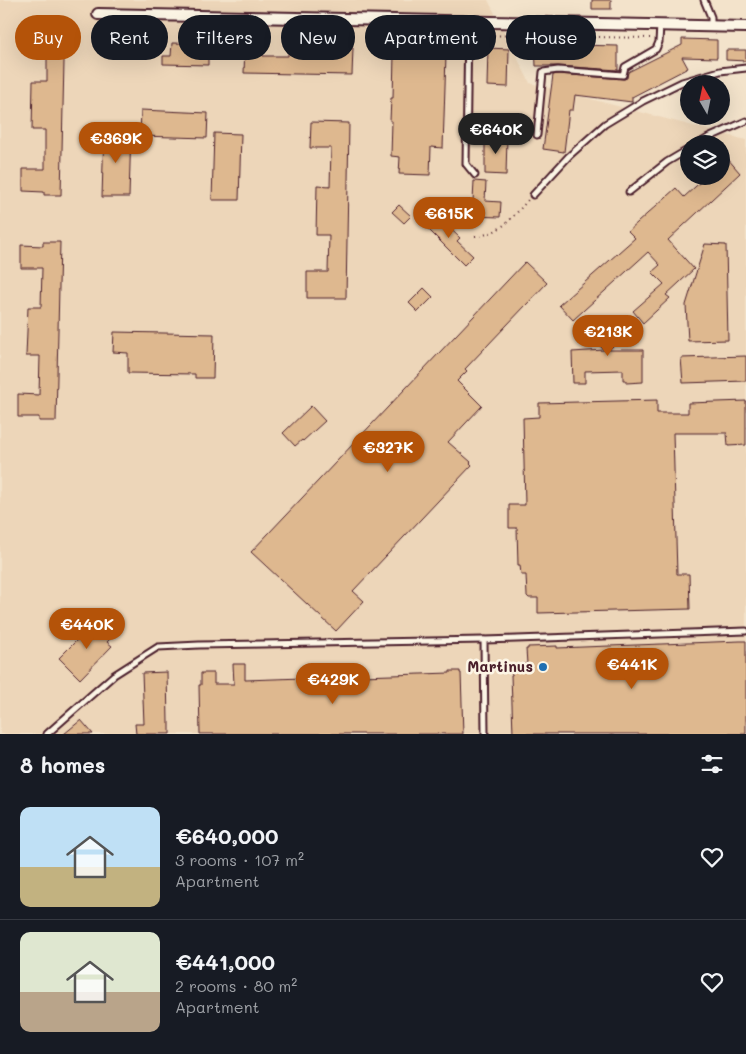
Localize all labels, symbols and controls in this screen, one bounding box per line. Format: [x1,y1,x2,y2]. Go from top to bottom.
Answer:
chip: Buy [15,15,81,60]
chip: Rent [91,15,168,60]
chip: Filters [178,15,271,60]
chip: New [281,15,355,60]
chip: Apartment [365,15,496,60]
chip: House [506,15,596,60]
north arrow [680,75,730,125]
map controls [680,75,730,185]
pin: €640K [461,112,531,155]
text: €640K [469,118,523,139]
pin: €369K [81,121,151,164]
text: €369K [90,127,142,148]
button: layers [680,135,730,185]
pin: €615K [414,196,484,239]
text: €615K [424,202,474,223]
pin: €213K [573,314,643,357]
text: €213K [583,320,633,341]
pin: €327K [353,430,423,473]
text: €327K [363,436,413,457]
pin: €440K [52,608,122,650]
text: €440K [60,613,114,634]
pin: €441K [597,648,667,690]
text: €441K [607,653,657,674]
place label: Martinus [467,656,533,676]
marker: Martinus [537,661,549,673]
pin: €429K [298,662,368,705]
text: €429K [307,668,359,689]
icon: filters [698,750,726,778]
text: 8 homes [20,751,105,778]
text: €640,000 [175,822,279,849]
icon: home [60,827,120,887]
icon: heart [698,843,726,871]
text: 3 rooms · 107 m² [175,849,304,870]
text: Apartment [175,870,260,891]
text: €441,000 [175,948,275,975]
icon: home [60,952,120,1012]
icon: heart [698,968,726,996]
text: 2 rooms · 80 m² [175,975,297,996]
text: Apartment [175,996,260,1017]

